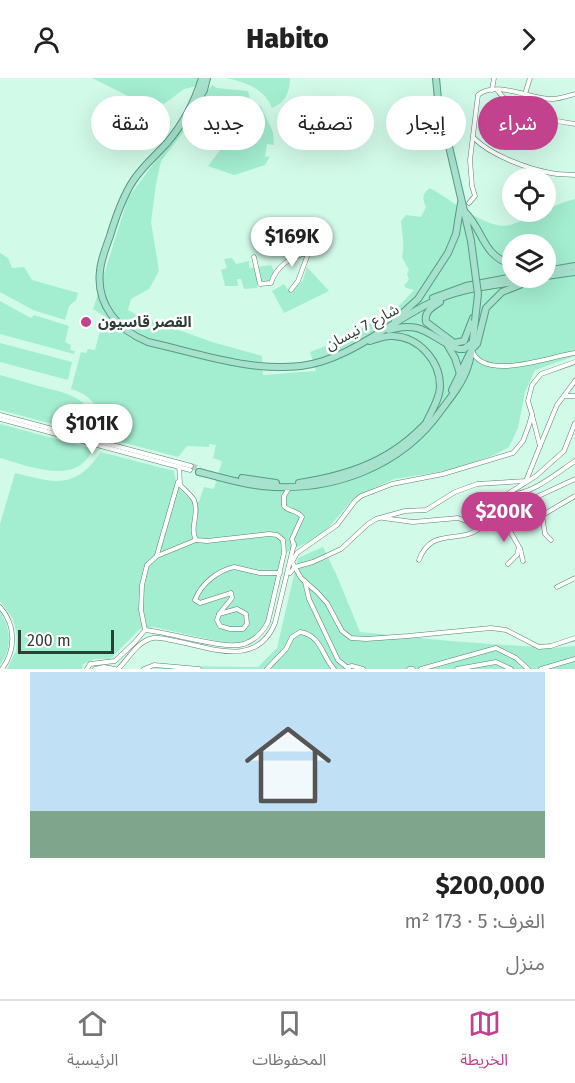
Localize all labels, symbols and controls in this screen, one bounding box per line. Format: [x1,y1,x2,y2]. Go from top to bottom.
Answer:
icon: person [30,23,63,56]
text: Habito [246,23,329,55]
icon: forward [512,23,545,56]
chip: شقة [91,96,170,150]
chip: جديد [182,96,265,150]
chip: تصفية [277,96,374,150]
chip: إيجار [386,96,466,150]
chip: شراء [478,96,558,150]
map controls [502,168,556,288]
button: locate [502,168,556,222]
pin: $169K [250,217,334,268]
text: $169K [265,224,319,248]
button: layers [502,234,556,288]
street label: شارع 7 نيسان [322,300,404,357]
place label: القصر قاسيون [98,313,192,331]
marker: القصر قاسيون [79,315,93,329]
pin: $101K [50,404,134,455]
text: $101K [66,411,118,435]
pin: $200K [462,492,546,543]
text: $200K [475,499,533,523]
scale bar [18,627,114,654]
text: 200 m [27,631,71,650]
icon: home [234,711,342,819]
text: $200,000 [436,870,545,901]
text: الغرف: 5 · 173 m² [404,909,545,933]
text: منزل [506,951,545,975]
tab: الرئيسية [67,1007,118,1077]
tab: المحفوظات [252,1007,326,1077]
tab: الخريطة [460,1007,508,1077]

